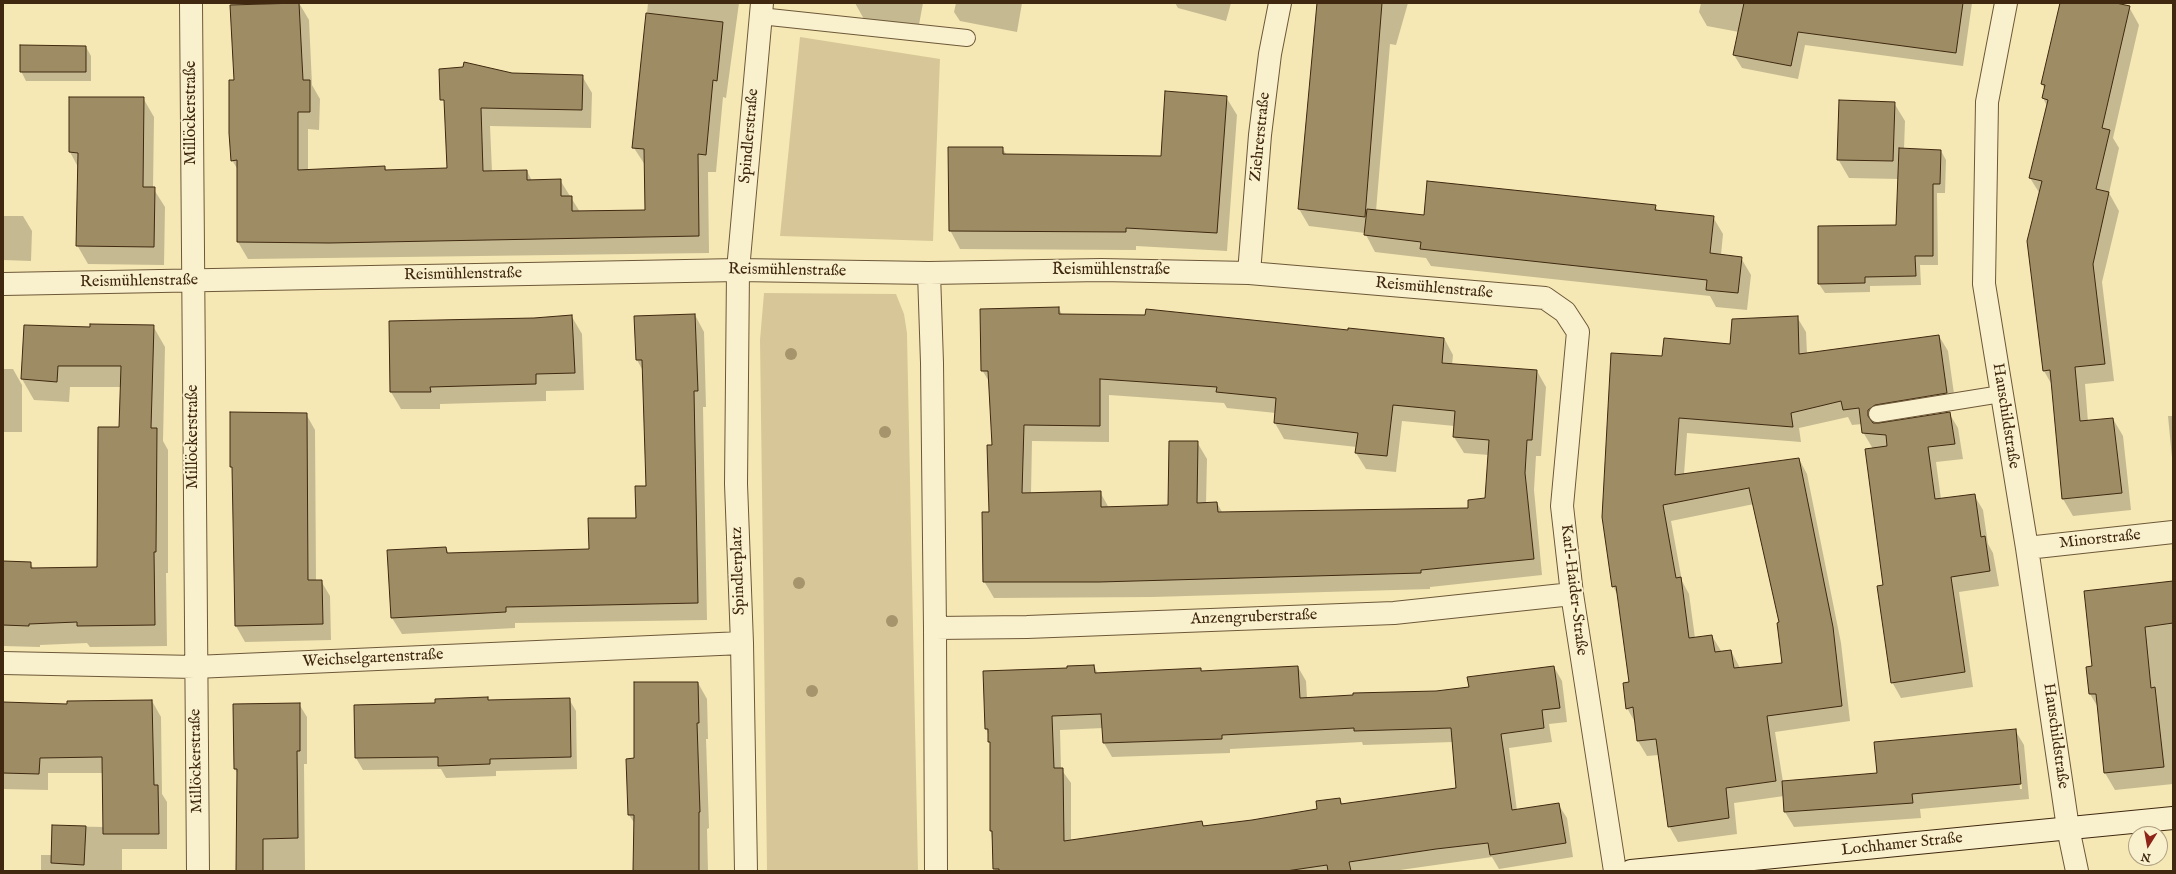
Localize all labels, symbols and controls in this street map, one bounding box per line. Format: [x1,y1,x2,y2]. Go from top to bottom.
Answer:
street label: Millöckerstraße [182,61,202,165]
street label: Spindlerstraße [736,88,764,184]
street label: Ziehrerstraße [1247,91,1275,183]
street label: Reismühlenstraße [728,260,846,282]
street label: Reismühlenstraße [1052,261,1170,281]
street label: Reismühlenstraße [404,264,522,286]
street label: Reismühlenstraße [80,271,198,293]
street label: Reismühlenstraße [1374,274,1494,304]
street label: Hauschildstraße [1987,362,2023,470]
street label: Millöckerstraße [184,385,204,489]
street label: Karl-Haider-Straße [1555,523,1591,657]
street label: Spindlerplatz [728,526,750,616]
street label: Minorstraße [2058,526,2142,554]
street label: Anzengruberstraße [1190,606,1318,630]
street label: Weichselgartenstraße [302,646,444,672]
street label: Hauschildstraße [2038,682,2072,790]
street label: Millöckerstraße [186,709,208,813]
north arrow [2128,826,2168,866]
street label: Lochhamer Straße [1840,829,1964,861]
text: N [2140,849,2152,865]

